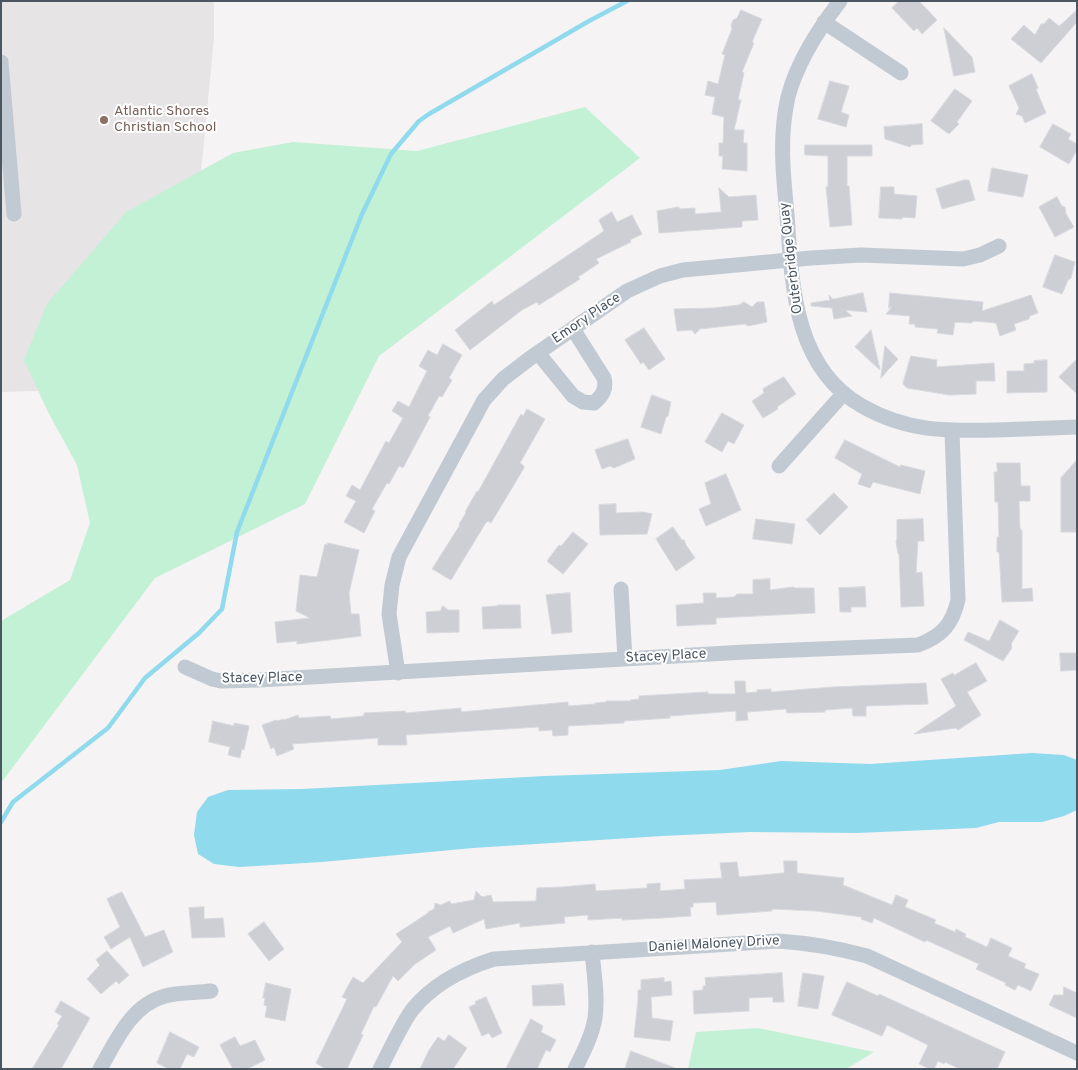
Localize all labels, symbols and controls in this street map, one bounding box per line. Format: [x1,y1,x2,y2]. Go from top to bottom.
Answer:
place label: Atlantic Shores Christian School [114,104,217,136]
marker: Atlantic Shores Christian School [98,114,110,126]
street label: Outerbridge Quay [777,201,807,315]
street label: Emory Place [550,290,624,348]
street label: Stacey Place [625,646,707,668]
street label: Stacey Place [221,670,303,688]
street label: Daniel Maloney Drive [648,933,780,957]

